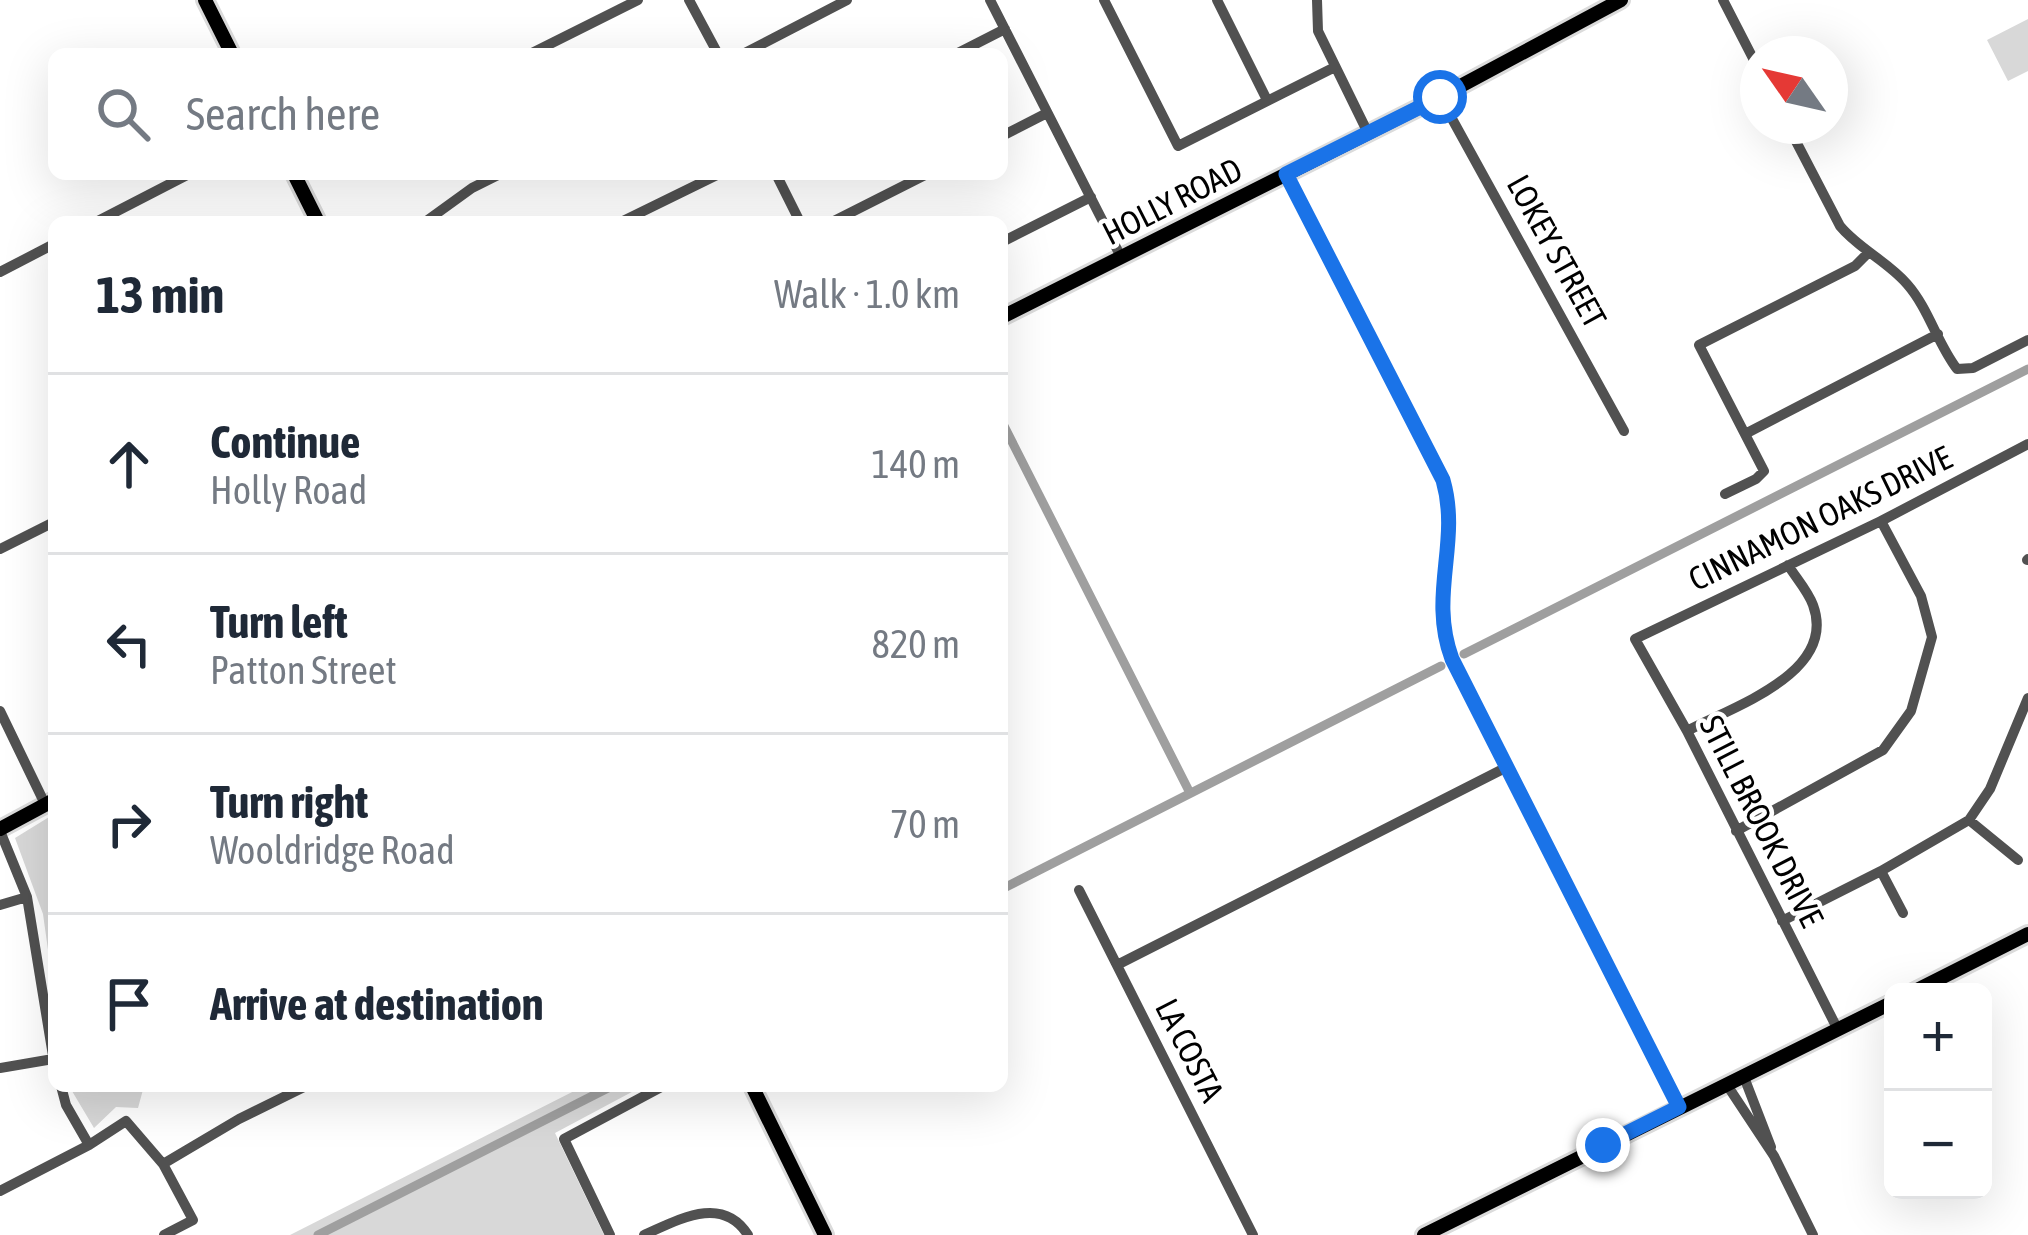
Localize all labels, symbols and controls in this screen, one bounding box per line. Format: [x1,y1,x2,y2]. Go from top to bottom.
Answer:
north arrow [1740,36,1848,144]
search box [48,48,1008,180]
route start [1413,70,1467,124]
icon: search [90,81,156,147]
text: Search here [186,88,380,140]
street label: HOLLY ROAD [1096,150,1248,252]
street label: LOKEY STREET [1500,168,1615,334]
text: 13 min [96,265,224,324]
text: Walk · 1.0 km [774,272,960,316]
text: Continue [210,416,361,468]
icon: ahead [96,431,162,497]
street label: CINNAMON OAKS DRIVE [1683,438,1957,598]
text: 140 m [872,442,960,486]
text: Holly Road [210,468,367,512]
text: Turn left [210,596,348,648]
icon: left [96,611,162,677]
text: 820 m [872,622,960,666]
text: Patton Street [210,648,397,692]
street label: STILL BROOK DRIVE [1693,709,1831,933]
text: Turn right [210,776,368,828]
icon: right [96,791,162,857]
text: 70 m [890,802,960,846]
text: Wooldridge Road [210,828,455,872]
icon: arrive [96,971,162,1037]
text: Arrive at destination [210,978,544,1030]
map controls [1884,983,1992,1199]
button: + [1884,983,1992,1091]
street label: LA COSTA [1148,992,1232,1108]
button: − [1884,1091,1992,1199]
route end [1576,1118,1630,1172]

